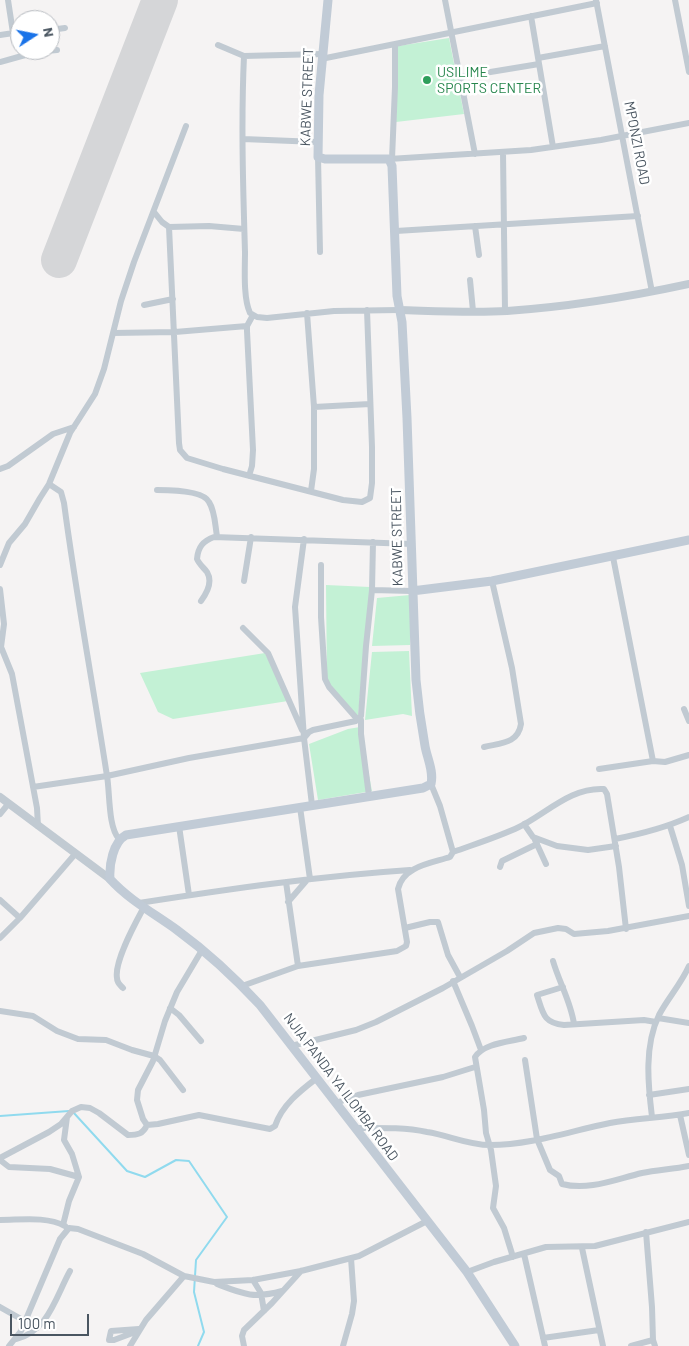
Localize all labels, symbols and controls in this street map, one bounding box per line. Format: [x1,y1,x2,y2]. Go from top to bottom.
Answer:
north arrow [10,10,60,60]
text: N [40,26,58,38]
street label: KABWE STREET [297,47,317,147]
place label: USILIME SPORTS CENTER [437,64,541,96]
marker: USILIME SPORTS CENTER [421,74,433,86]
street label: MPONZI ROAD [621,100,653,186]
street label: KABWE STREET [388,488,406,586]
street label: NJIA PANDA YA ILOMBA ROAD [280,1010,402,1164]
scale bar [12,1304,91,1336]
text: 100 m [18,1314,56,1332]

